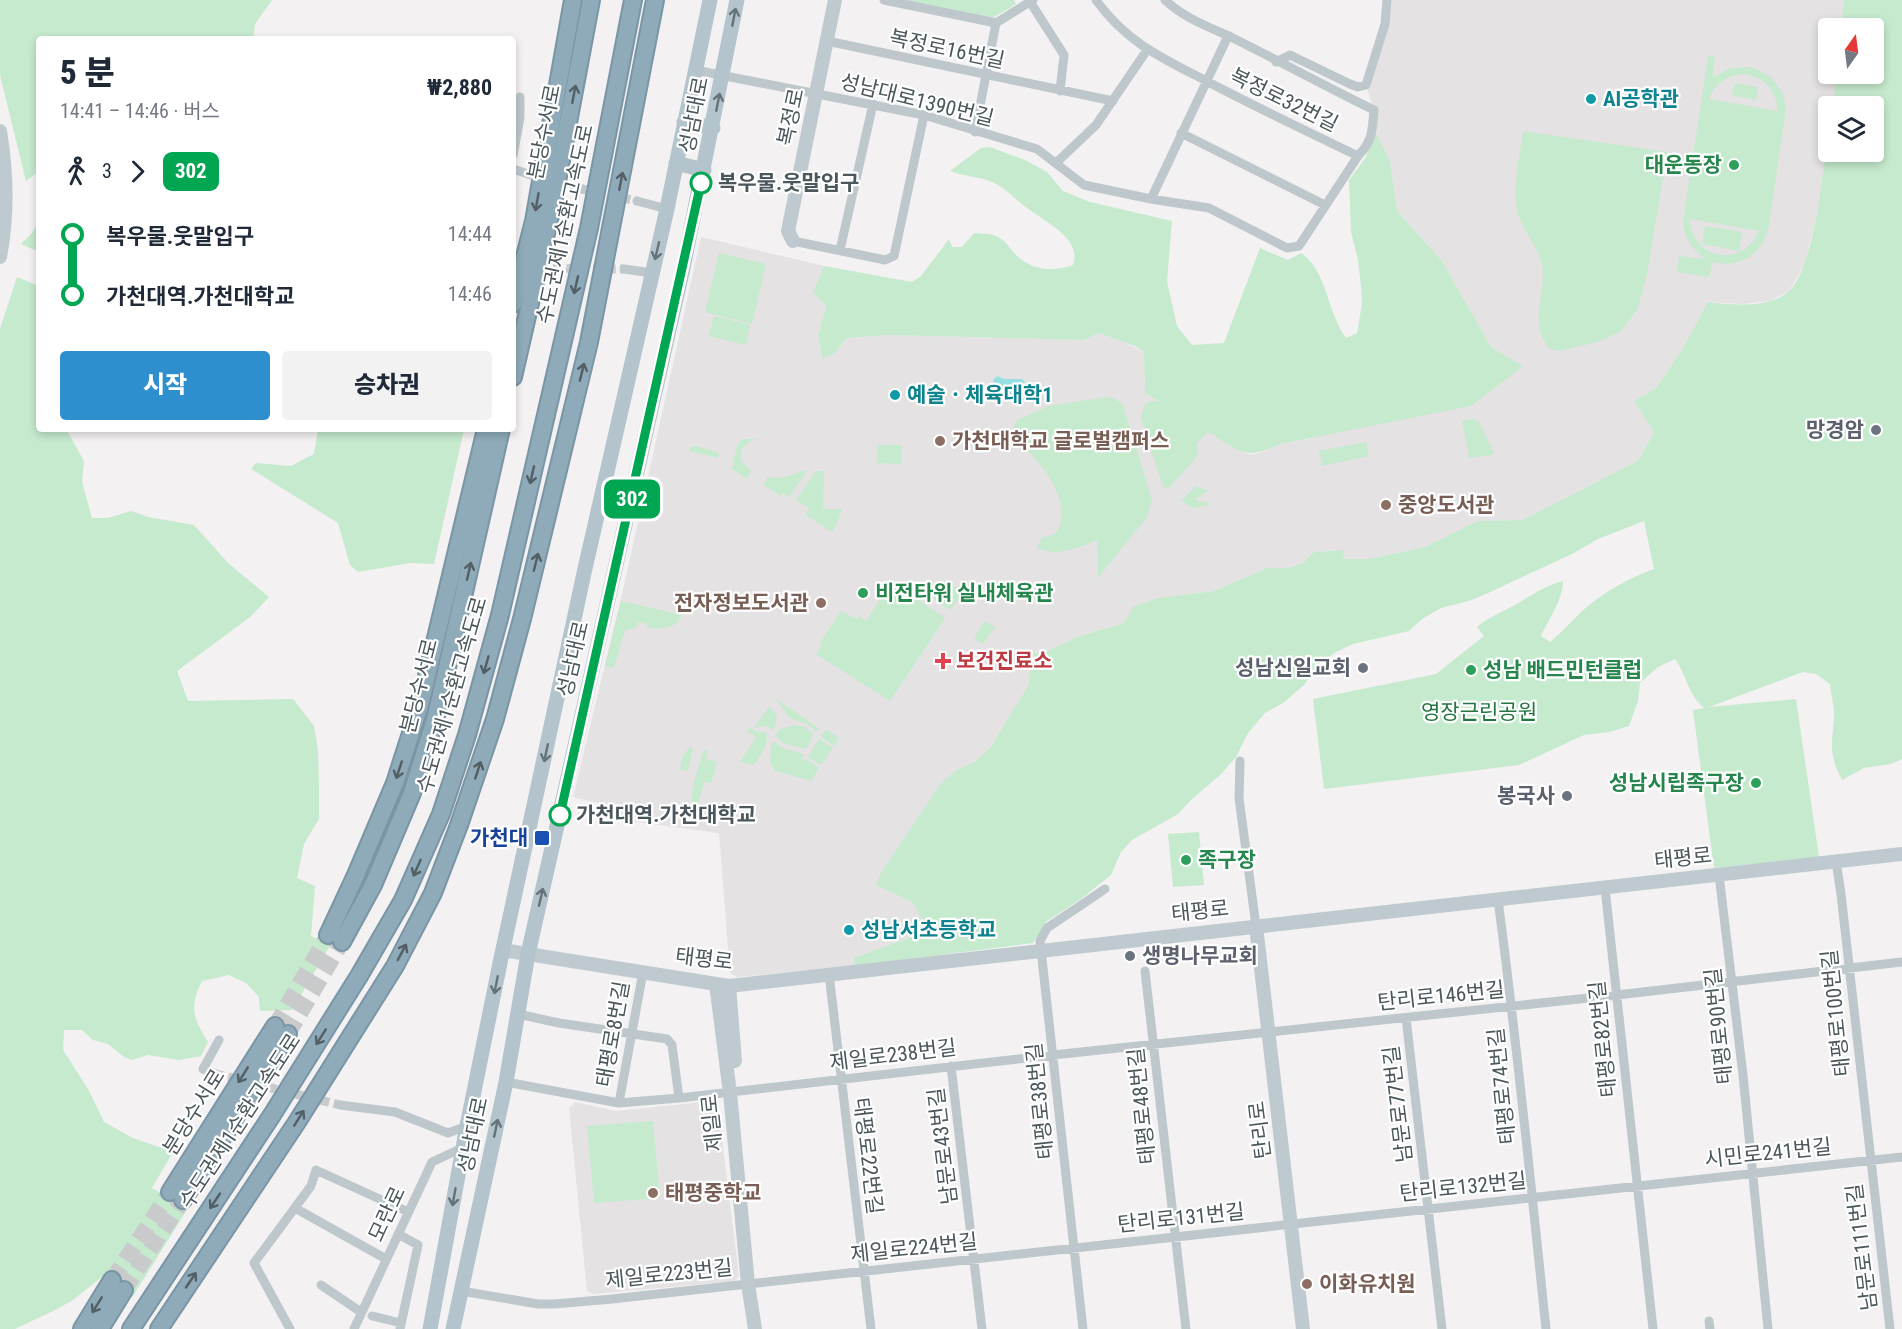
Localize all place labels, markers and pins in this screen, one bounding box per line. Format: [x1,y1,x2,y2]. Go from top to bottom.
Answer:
place label: AI공학관 [1603,87,1679,111]
marker: AI공학관 [1584,92,1598,106]
place label: 대운동장 [1645,153,1722,177]
marker: 대운동장 [1727,158,1741,172]
place label: 복우물.웃말입구 [718,171,859,195]
marker: 복우물.웃말입구 [690,172,712,194]
place label: 예술ㆍ체육대학1 [907,383,1053,407]
marker: 예술ㆍ체육대학1 [888,388,902,402]
place label: 망경암 [1806,418,1864,442]
marker: 망경암 [1869,423,1883,437]
place label: 가천대학교 글로벌캠퍼스 [952,429,1169,453]
marker: 가천대학교 글로벌캠퍼스 [933,434,947,448]
place label: 중앙도서관 [1398,493,1495,517]
marker: 중앙도서관 [1379,498,1393,512]
place label: 비전타워 실내체육관 [875,581,1054,605]
marker: 비전타워 실내체육관 [856,586,870,600]
place label: 전자정보도서관 [674,591,809,615]
marker: 전자정보도서관 [814,596,828,610]
place label: 보건진료소 [956,649,1053,673]
marker: 보건진료소 [934,652,952,670]
place label: 성남신일교회 [1235,656,1351,680]
place label: 성남 배드민턴클럽 [1483,658,1642,682]
marker: 성남신일교회 [1356,661,1370,675]
marker: 성남 배드민턴클럽 [1464,663,1478,677]
place label: 성남시립족구장 [1609,771,1744,795]
marker: 성남시립족구장 [1749,776,1763,790]
place label: 봉국사 [1497,784,1555,808]
marker: 봉국사 [1560,789,1574,803]
place label: 가천대역.가천대학교 [576,803,756,827]
marker: 가천대역.가천대학교 [549,804,571,826]
place label: 가천대 [470,826,528,850]
marker: 가천대 [533,829,551,847]
place label: 족구장 [1198,848,1256,872]
marker: 족구장 [1179,853,1193,867]
place label: 성남서초등학교 [861,918,996,942]
marker: 성남서초등학교 [842,923,856,937]
place label: 생명나무교회 [1142,944,1258,968]
marker: 생명나무교회 [1123,949,1137,963]
place label: 태평중학교 [665,1181,762,1205]
marker: 태평중학교 [646,1186,660,1200]
place label: 이화유치원 [1319,1272,1416,1296]
marker: 이화유치원 [1300,1277,1314,1291]

